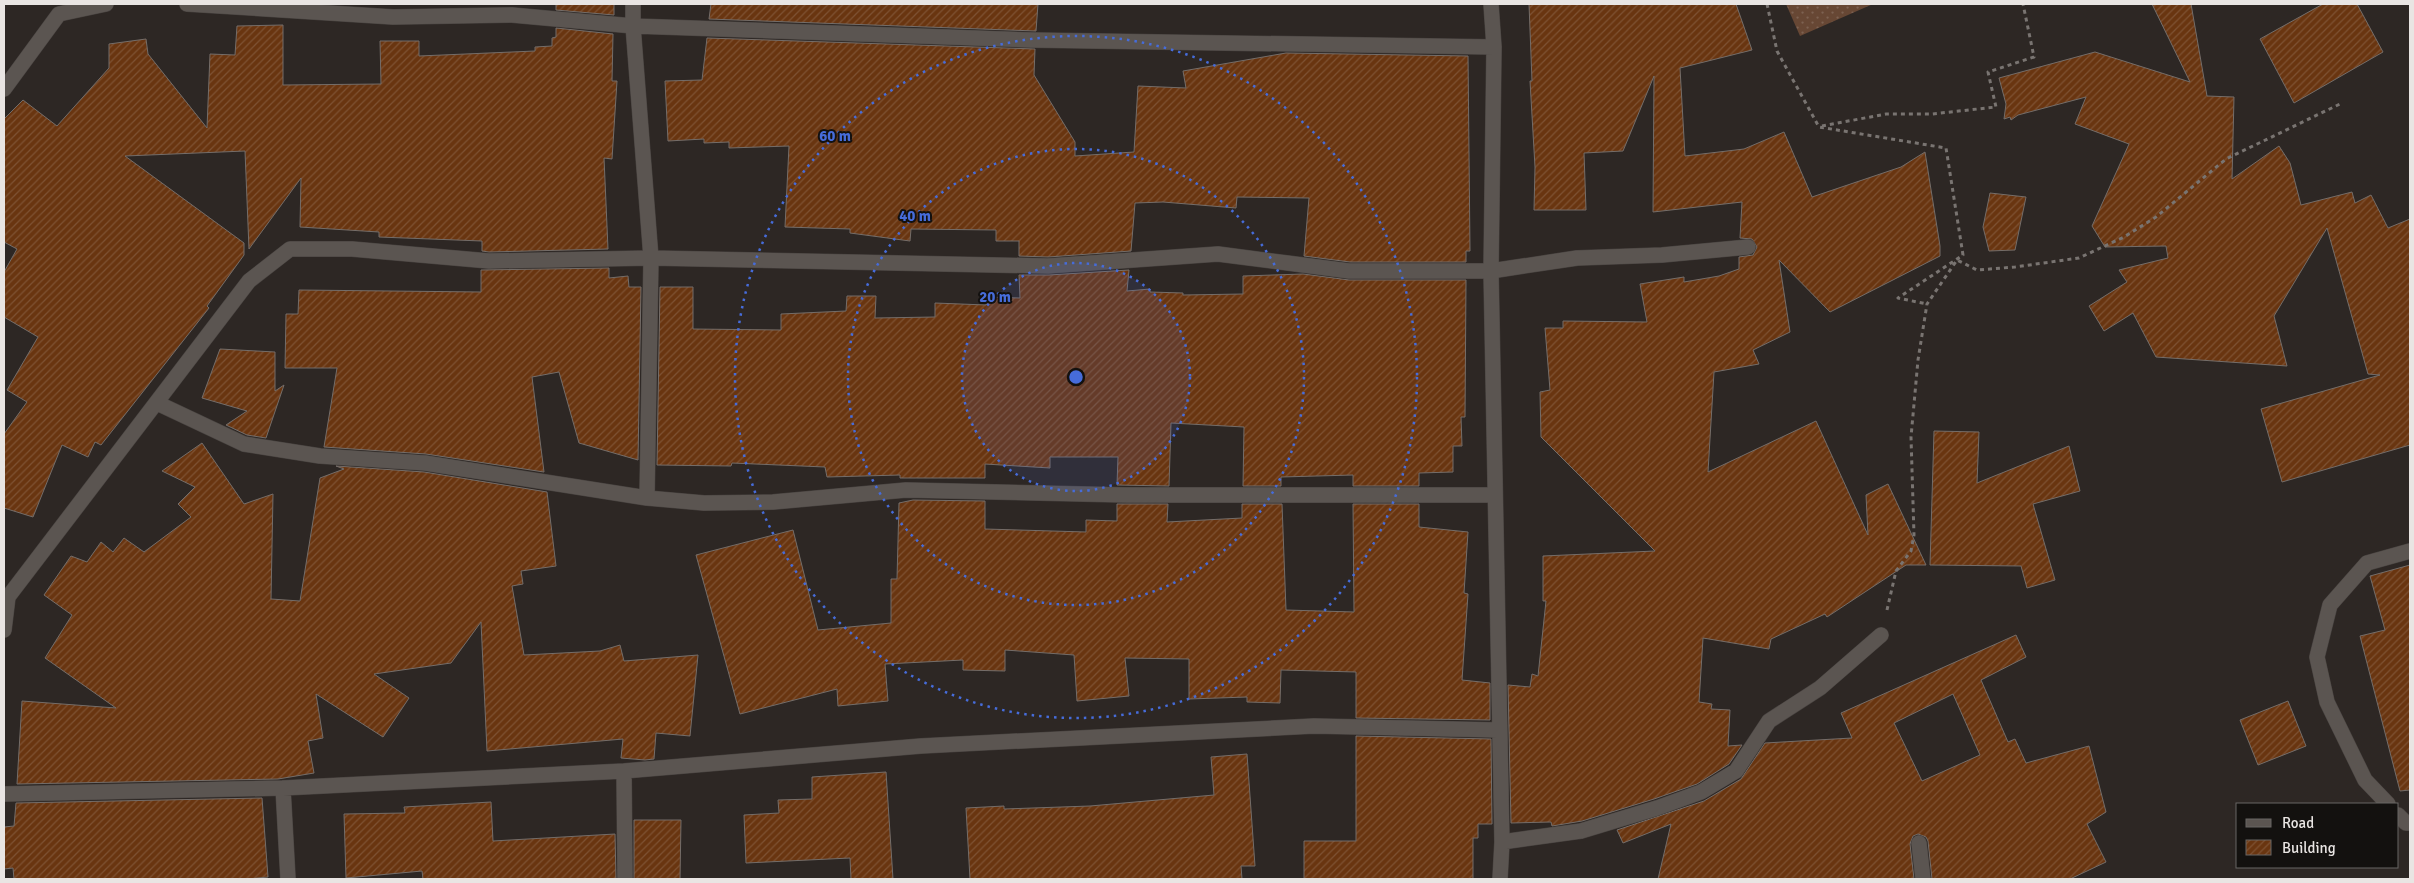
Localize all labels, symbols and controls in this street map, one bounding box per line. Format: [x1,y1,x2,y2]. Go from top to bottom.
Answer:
text: 60 m [819,127,851,145]
text: 40 m [899,207,931,225]
text: 20 m [979,288,1011,306]
centre of rings [1067,368,1085,386]
legend [2236,803,2399,868]
text: Road [2282,814,2314,832]
text: Building [2282,839,2336,857]

